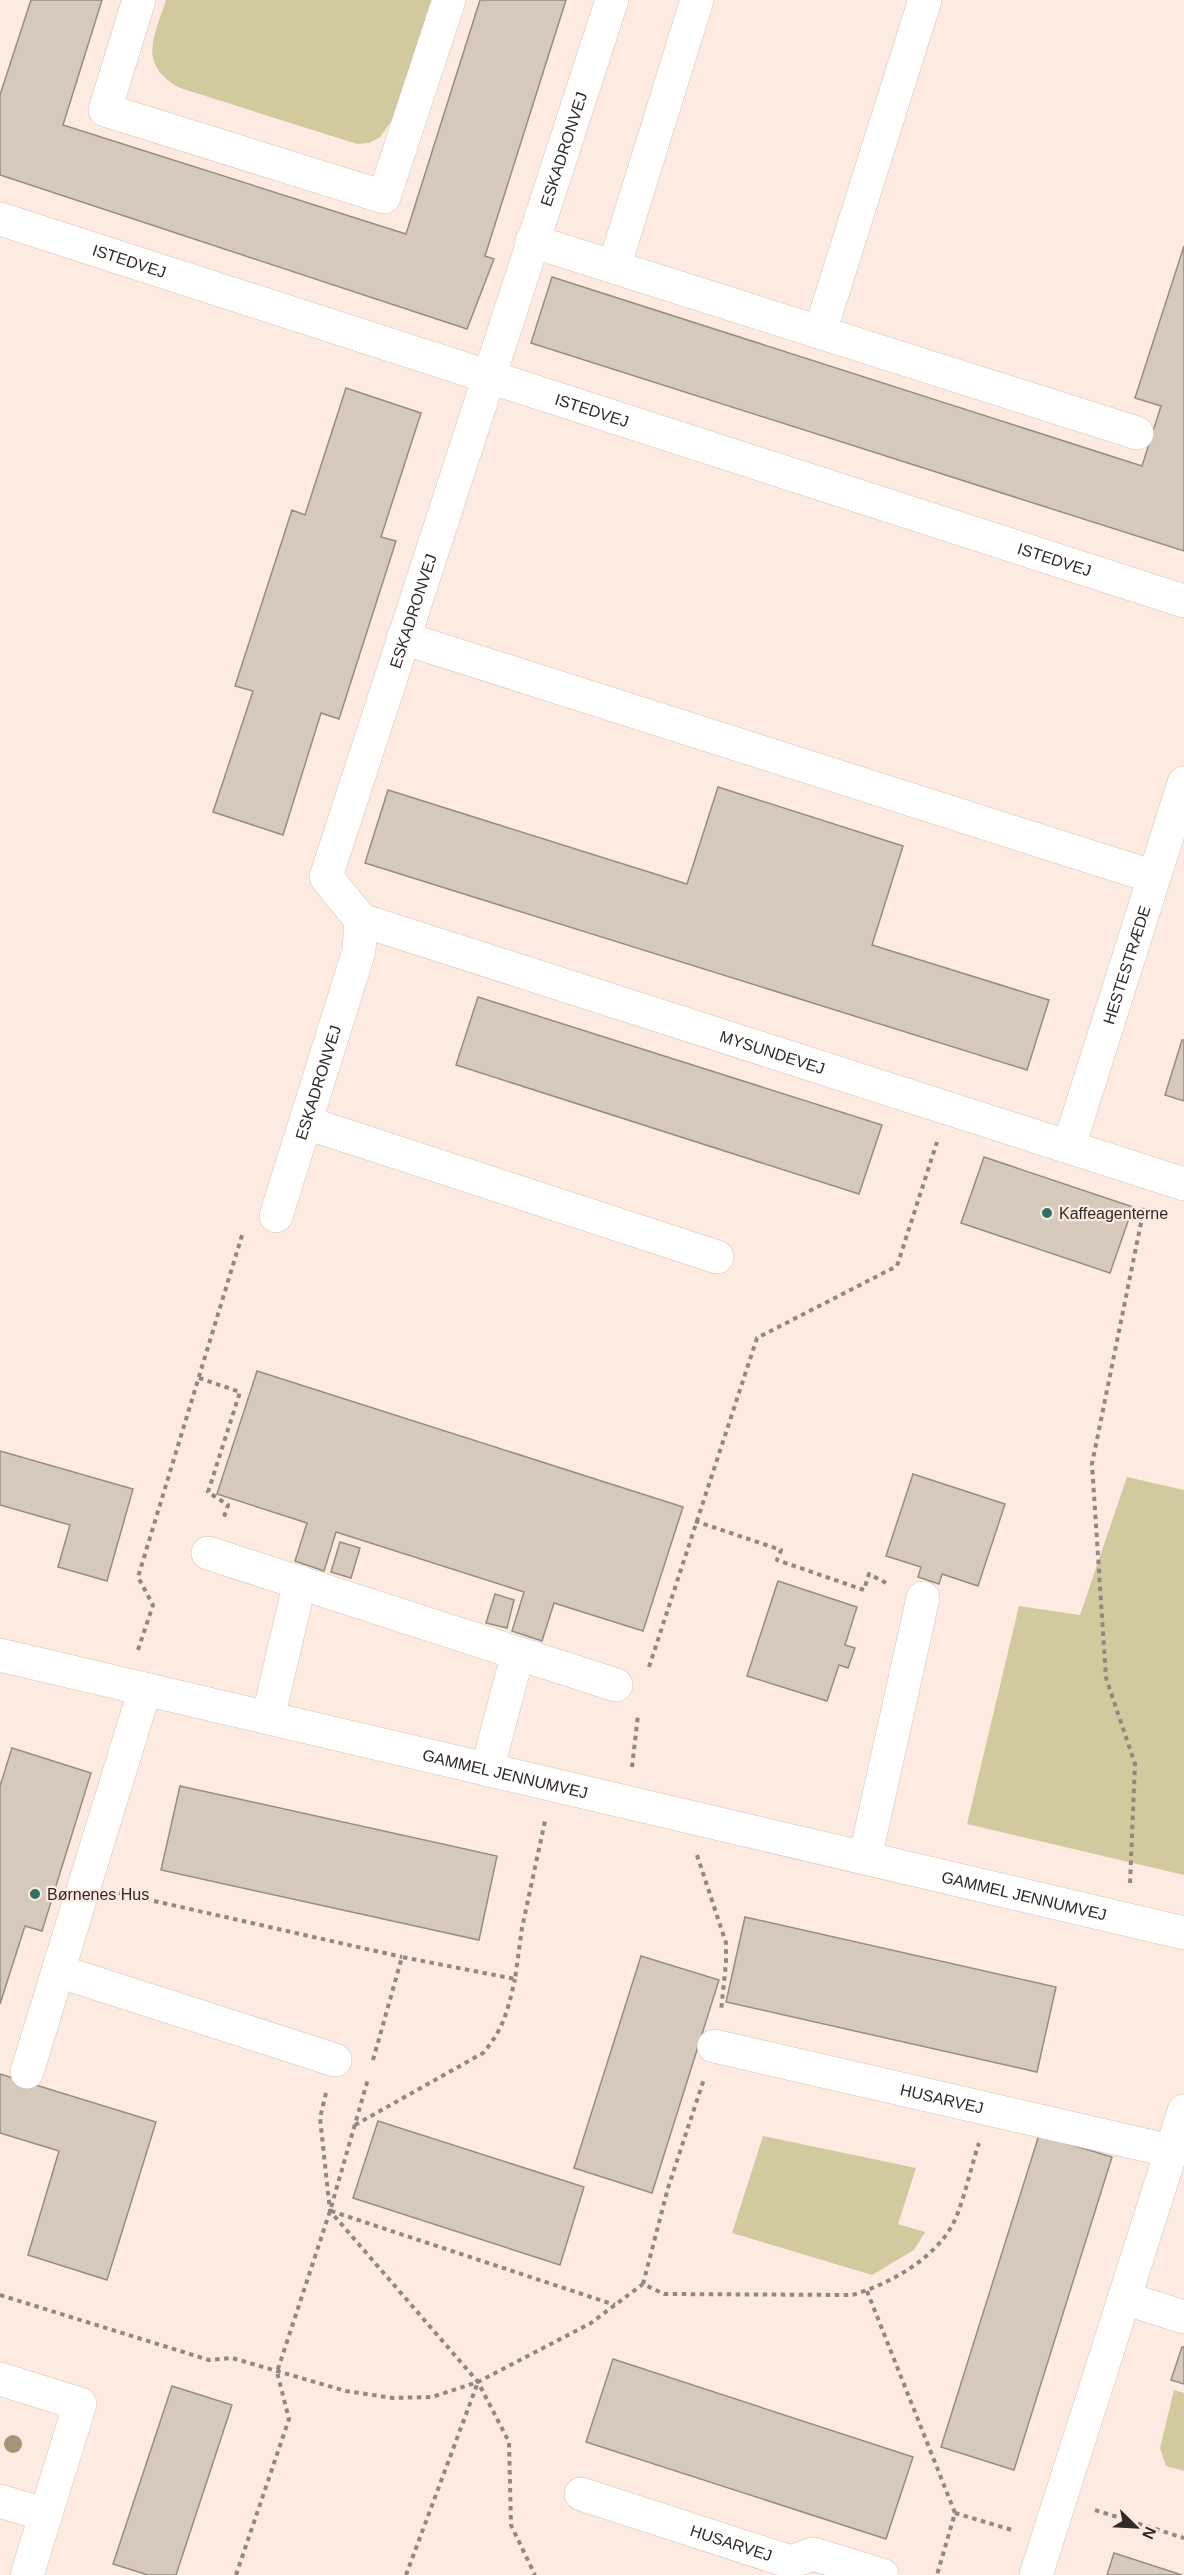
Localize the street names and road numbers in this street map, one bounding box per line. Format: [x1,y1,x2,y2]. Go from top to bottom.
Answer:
street label: ESKADRONVEJ [537,90,590,208]
street label: ISTEDVEJ [90,241,168,281]
street label: ISTEDVEJ [553,390,631,430]
street label: ISTEDVEJ [1015,539,1093,579]
street label: ESKADRONVEJ [386,552,439,670]
street label: HESTESTRÆDE [1100,903,1153,1026]
street label: ESKADRONVEJ [292,1023,344,1142]
street label: MYSUNDEVEJ [718,1027,827,1077]
street label: GAMMEL JENNUMVEJ [421,1746,590,1801]
street label: GAMMEL JENNUMVEJ [940,1868,1108,1923]
street label: HUSARVEJ [899,2081,985,2116]
street label: HUSARVEJ [688,2521,774,2564]

